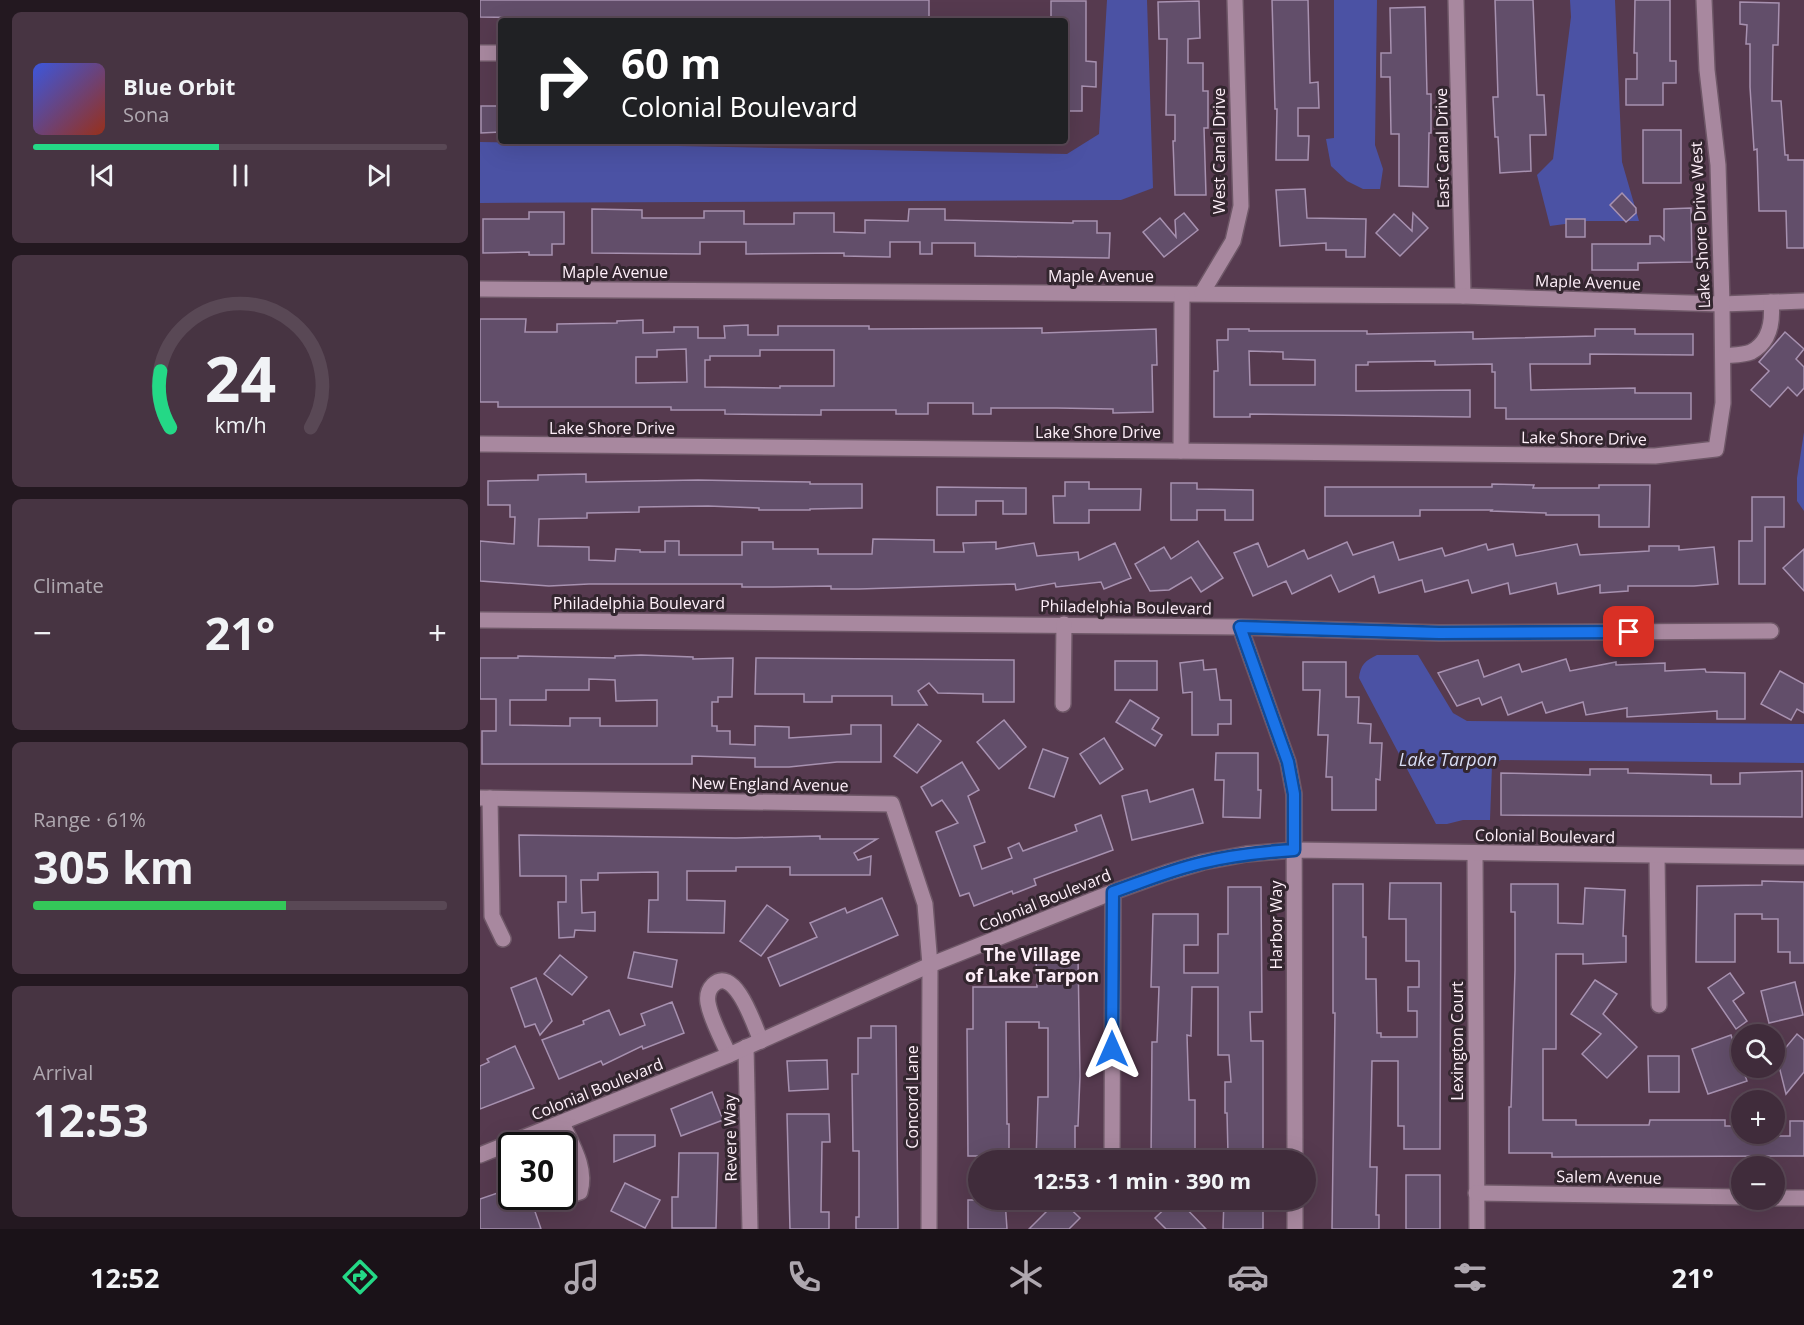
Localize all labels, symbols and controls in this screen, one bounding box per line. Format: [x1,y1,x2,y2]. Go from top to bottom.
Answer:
text: 60 m [621,34,721,91]
icon: right [522,42,600,120]
text: Blue Orbit [123,71,235,101]
text: Colonial Boulevard [621,88,858,125]
street label: West Canal Drive [1208,88,1230,214]
street label: East Canal Drive [1430,88,1454,208]
text: Sona [123,101,169,128]
street label: Lake Shore Drive West [1685,141,1715,309]
icon: previous [86,159,119,192]
icon: pause [224,159,257,192]
icon: next [362,159,395,192]
street label: Maple Avenue [562,261,668,283]
street label: Maple Avenue [1048,265,1154,287]
street label: Maple Avenue [1535,269,1641,295]
text: 24 [204,335,276,420]
text: km/h [214,411,266,440]
street label: Lake Shore Drive [549,417,675,439]
street label: Lake Shore Drive [1035,421,1161,443]
street label: Lake Shore Drive [1521,426,1647,450]
text: Climate [33,572,104,599]
street label: Philadelphia Boulevard [553,592,725,614]
street label: Philadelphia Boulevard [1040,595,1212,619]
text: 21° [205,602,275,663]
pin [1603,606,1654,657]
text: − [33,610,52,655]
text: + [428,610,447,655]
icon: arrive [1612,615,1645,648]
water label: Lake Tarpon [1399,747,1497,771]
street label: New England Avenue [691,772,849,796]
text: Range · 61% [33,806,146,833]
street label: Colonial Boulevard [1475,824,1615,848]
text: 305 km [33,836,194,897]
street label: Colonial Boulevard [976,864,1114,936]
street label: Harbor Way [1265,880,1287,970]
district label: The Village of Lake Tarpon [965,942,1099,987]
street label: Lexington Court [1446,981,1468,1101]
position arrow [1080,1017,1144,1081]
map controls [1731,1024,1785,1210]
button: search [1731,1024,1785,1078]
street label: Concord Lane [901,1045,923,1149]
street label: Colonial Boulevard [528,1053,666,1125]
text: Arrival [33,1059,93,1086]
text: 12:53 [33,1089,149,1150]
button: + [1731,1090,1785,1144]
street label: Revere Way [718,1093,742,1182]
speed limit sign: 30 [498,1132,576,1210]
button: − [1731,1156,1785,1210]
text: 12:53 · 1 min · 390 m [1033,1165,1251,1195]
street label: Salem Avenue [1556,1165,1662,1189]
icon: directions [339,1256,381,1298]
icon: music [561,1256,603,1298]
icon: phone [783,1256,825,1298]
icon: climate [1005,1256,1047,1298]
icon: car [1227,1256,1269,1298]
icon: filters [1449,1256,1491,1298]
text: 12:52 [90,1259,159,1296]
text: 21° [1671,1259,1714,1296]

